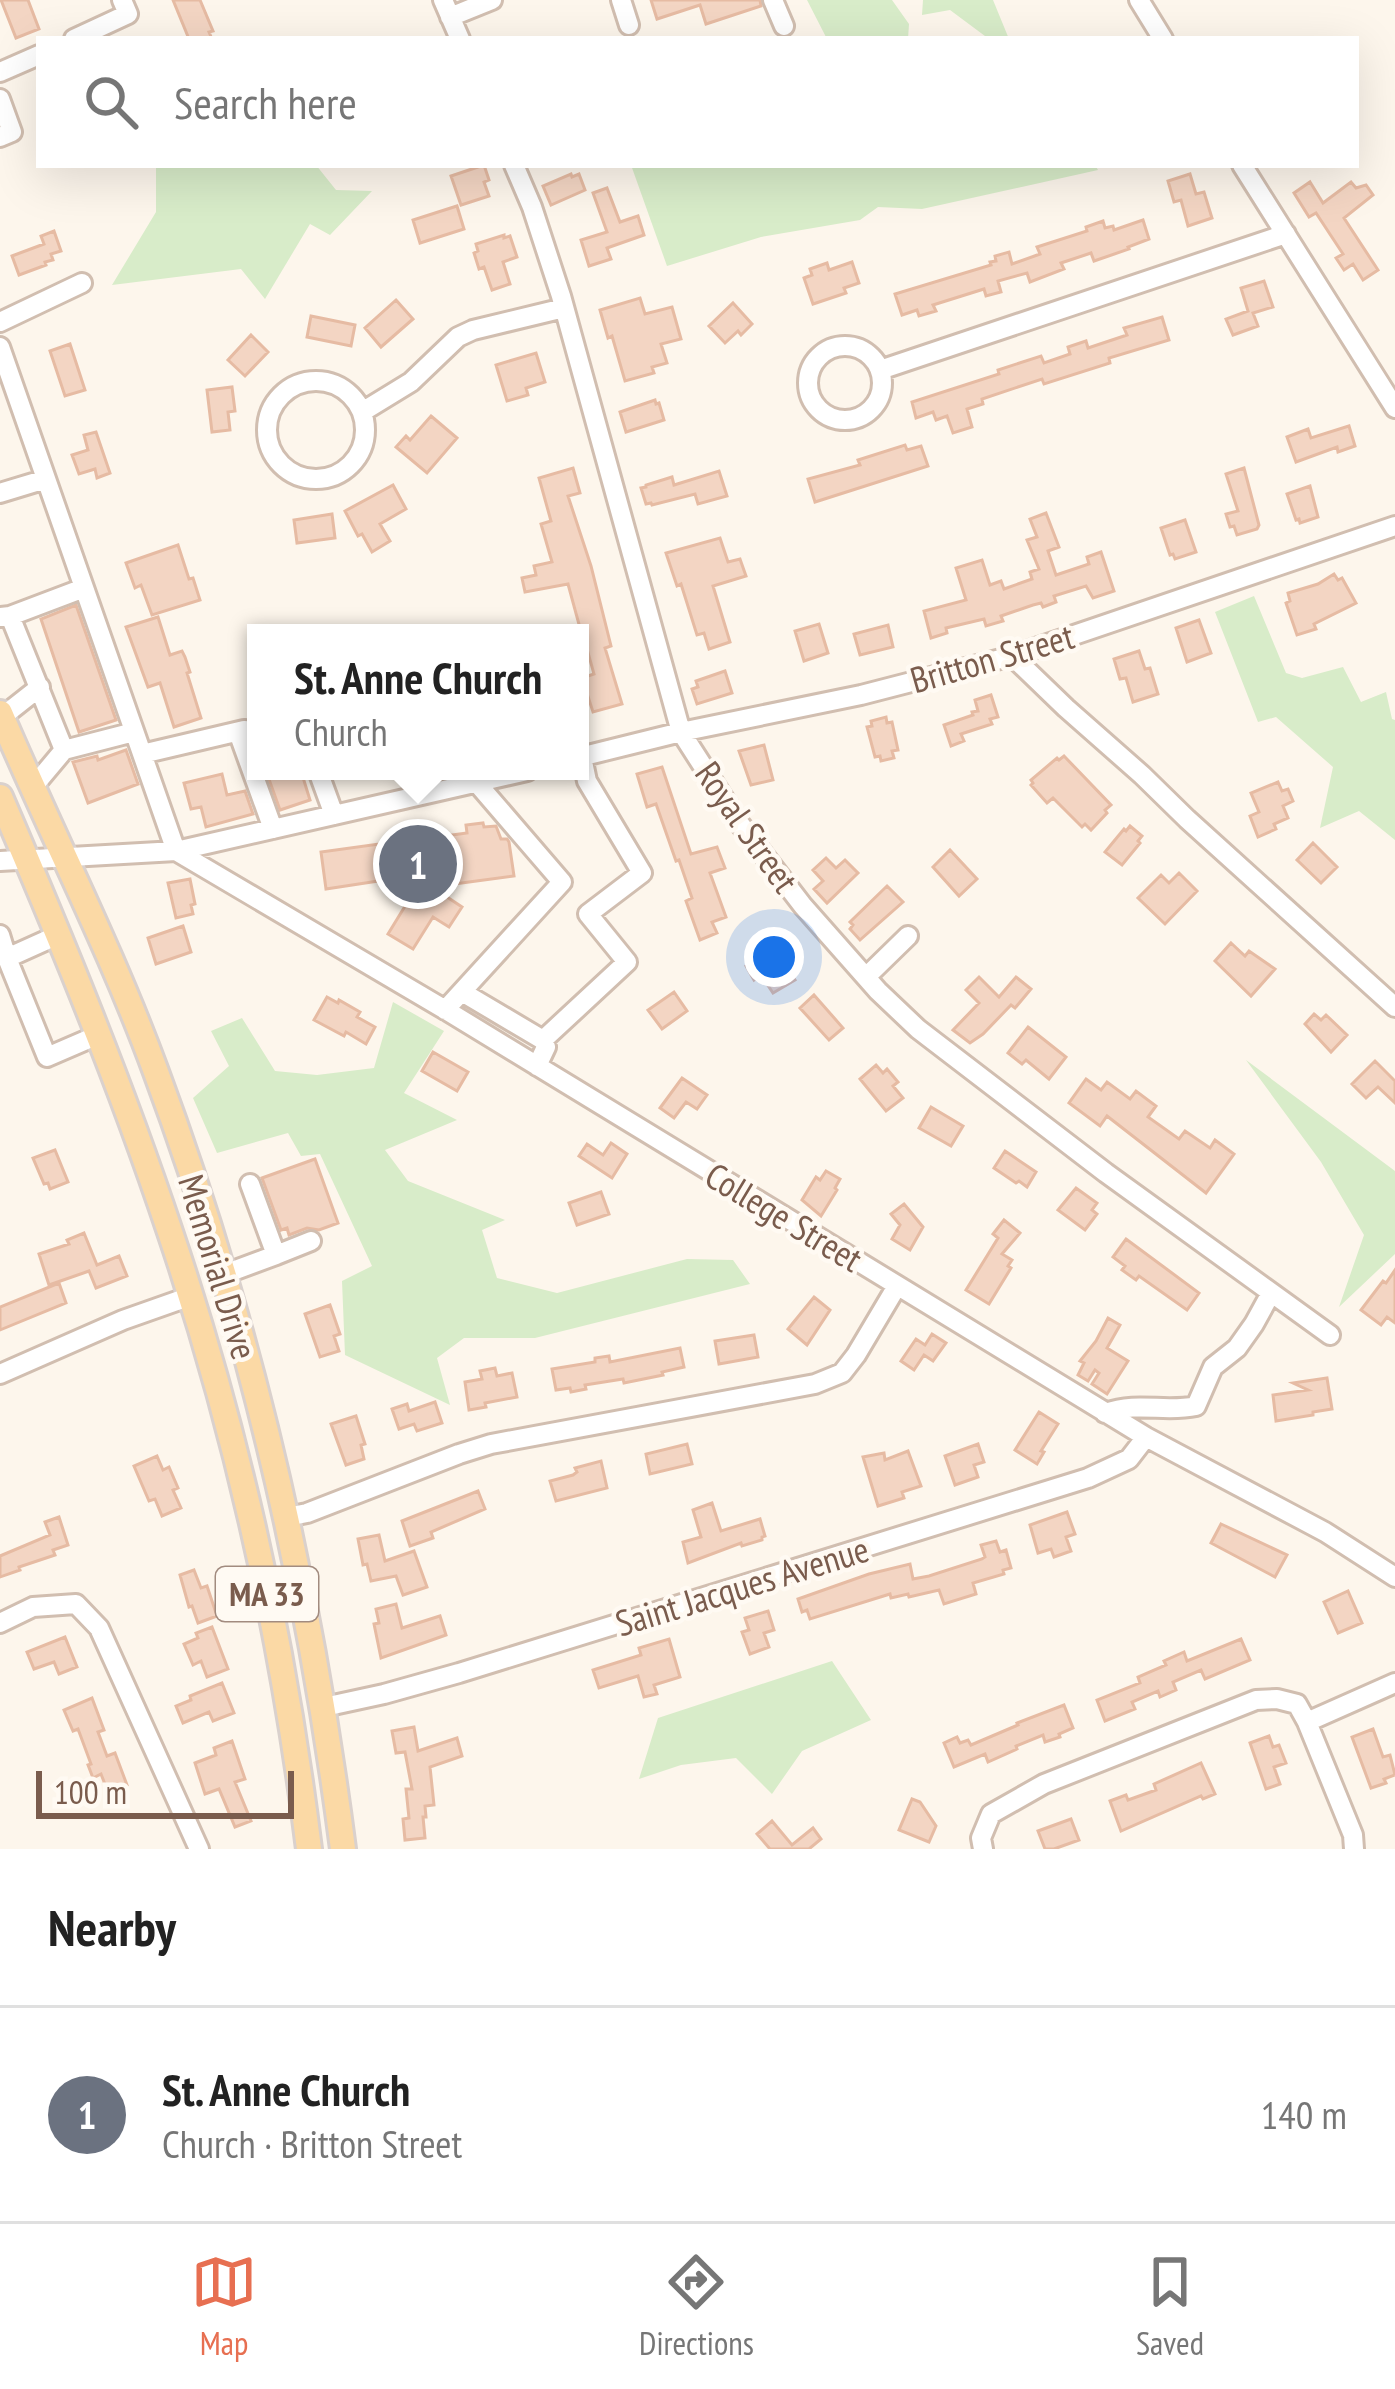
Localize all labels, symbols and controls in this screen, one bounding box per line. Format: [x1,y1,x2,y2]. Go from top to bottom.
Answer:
search box [36,36,1359,168]
icon: search [78,69,144,135]
text: Search here [174,73,357,131]
street label: Britton Street [905,612,1079,703]
popup [247,624,589,780]
text: St. Anne Church [294,648,542,706]
text: Church [294,706,388,757]
street label: Royal Street [685,752,810,902]
pin: 1 [379,819,457,909]
your location [744,927,804,987]
street label: College Street [697,1151,871,1282]
street label: Memorial Drive [168,1169,269,1365]
street label: Saint Jacques Avenue [610,1525,874,1646]
road number: MA 33 [216,1567,318,1621]
scale bar [36,1765,294,1818]
text: 100 m [54,1770,127,1813]
text: Nearby [48,1894,176,1960]
text: St. Anne Church [162,2060,410,2118]
text: 1 [78,2089,96,2140]
text: 140 m [1261,2089,1347,2140]
text: Church · Britton Street [162,2118,462,2169]
tab: Map [191,2249,257,2364]
tab: Directions [639,2249,754,2364]
tab: Saved [1136,2249,1204,2364]

